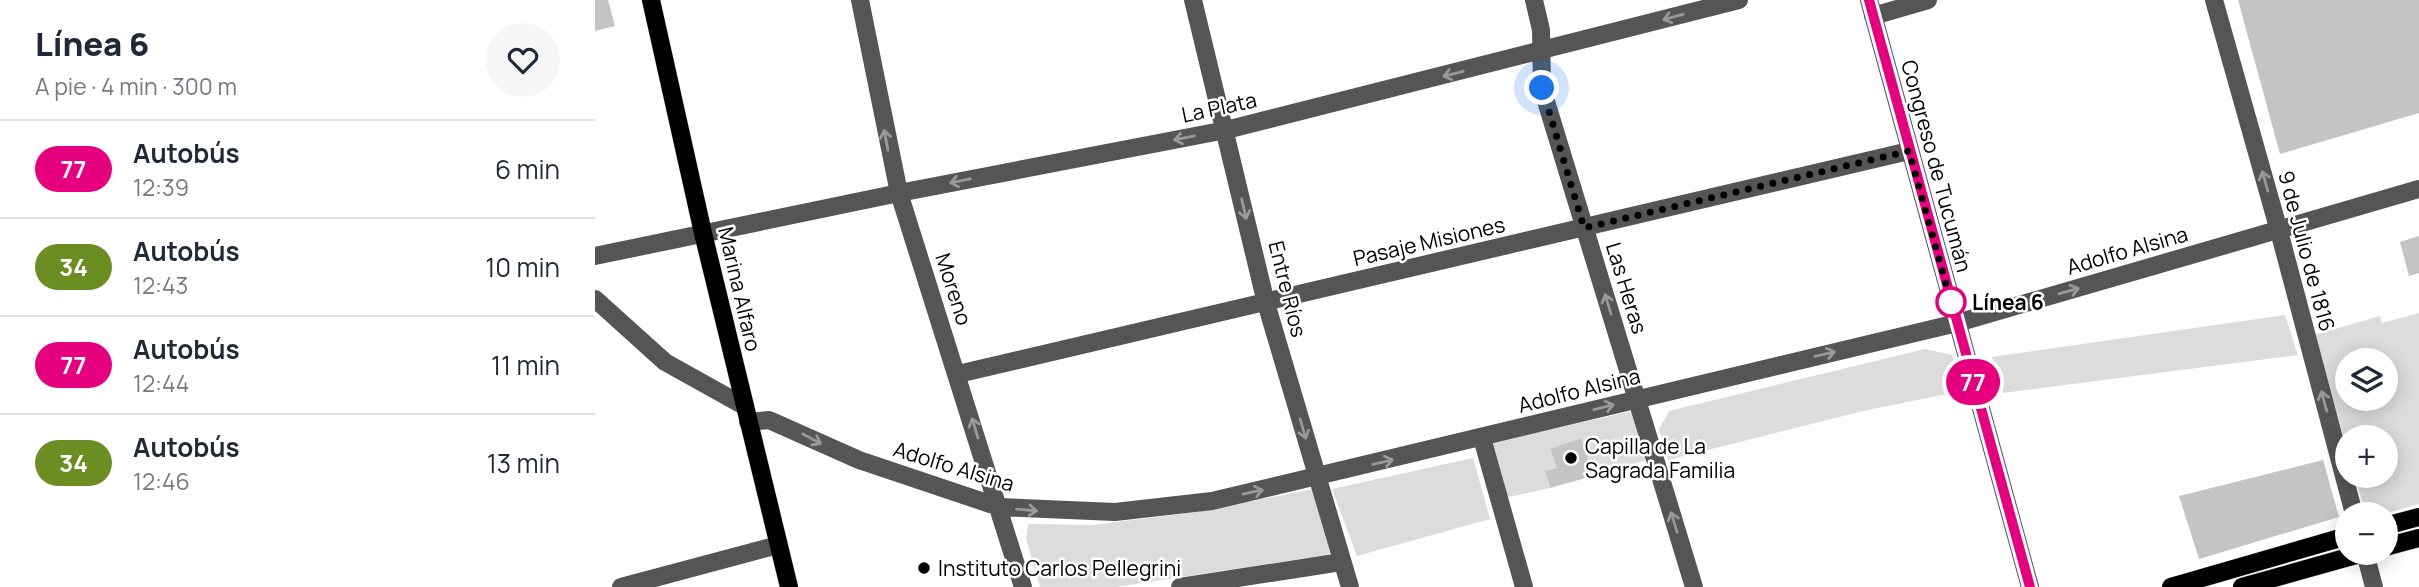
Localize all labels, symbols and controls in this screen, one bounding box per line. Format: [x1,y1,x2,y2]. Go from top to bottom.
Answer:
one-way arrow [1662,12,1684,25]
text: Línea 6 [35,21,149,66]
button: heart [486,23,560,97]
street label: Congreso de Tucumán [1895,57,1979,275]
one-way arrow [1442,68,1465,81]
text: A pie · 4 min · 300 m [35,70,237,102]
your location [1524,70,1559,105]
street label: La Plata [1179,85,1259,129]
one-way arrow [879,129,892,152]
one-way arrow [1173,132,1196,145]
text: Autobús [133,135,240,171]
text: 6 min [495,151,560,187]
text: 77 [61,152,86,185]
street label: 9 de Julio de 1816 [2272,168,2342,334]
text: 12:39 [133,171,189,203]
one-way arrow [2258,171,2271,193]
one-way arrow [949,175,972,188]
one-way arrow [1238,197,1252,220]
street label: Pasaje Misiones [1350,210,1508,272]
street label: Adolfo Alsina [2063,219,2191,281]
street label: Marina Alfaro [712,224,768,354]
text: Autobús [133,233,240,269]
street label: Entre Ríos [1263,238,1313,340]
street label: Las Heras [1600,239,1654,337]
text: 10 min [485,249,560,285]
street label: Moreno [929,249,979,329]
text: 34 [59,250,88,283]
text: 12:43 [133,269,188,301]
one-way arrow [2057,284,2080,297]
marker: Línea 6 [1936,287,1966,317]
place label: Línea 6 [1972,288,2044,316]
one-way arrow [1600,293,1613,315]
text: Autobús [133,331,240,367]
text: 11 min [491,347,560,383]
one-way arrow [1813,347,1836,360]
text: 77 [61,348,86,381]
map controls [2335,348,2398,565]
button: layers [2335,348,2398,411]
line badge: 77 [1941,359,2005,405]
street label: Adolfo Alsina [1515,361,1643,419]
text: 77 [1960,365,1986,398]
text: 12:44 [133,367,189,399]
one-way arrow [2317,390,2330,413]
one-way arrow [1592,400,1615,413]
one-way arrow [967,417,980,439]
one-way arrow [1297,418,1310,440]
button: + [2335,425,2398,488]
text: Autobús [133,429,240,465]
one-way arrow [801,432,822,446]
place label: Capilla de La Sagrada Familia [1585,432,1735,484]
street label: Adolfo Alsina [890,434,1018,498]
text: 13 min [487,445,560,481]
text: 34 [59,446,88,479]
marker: Capilla de La Sagrada Familia [1563,450,1579,466]
one-way arrow [1371,455,1394,468]
text: 12:46 [133,465,190,497]
one-way arrow [1241,485,1264,498]
button: − [2335,502,2398,565]
one-way arrow [1015,503,1038,516]
one-way arrow [1667,511,1679,533]
place label: Instituto Carlos Pellegrini [938,554,1181,582]
marker: Instituto Carlos Pellegrini [916,560,932,576]

